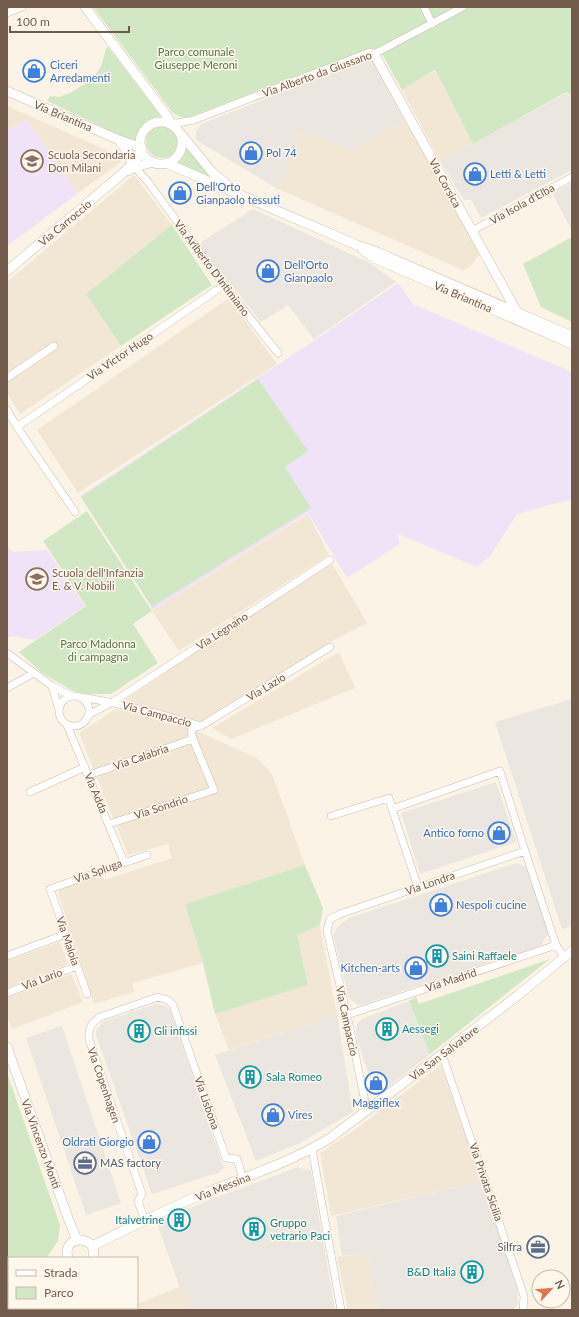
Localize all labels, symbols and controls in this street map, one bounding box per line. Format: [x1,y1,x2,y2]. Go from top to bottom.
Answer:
scale bar [10,8,129,34]
text: 100 m [16,14,50,29]
park label: Parco comunale Giuseppe Meroni [155,45,238,71]
street label: Via Alberto da Giussano [260,48,373,99]
shop icon: Ciceri Arredamenti [21,58,47,84]
place label: Ciceri Arredamenti [50,58,111,84]
street label: Via Briantina [32,97,94,134]
shop icon: Pol 74 [238,140,264,166]
place label: Pol 74 [266,146,297,159]
school or university icon: Scuola Secondaria Don Milani [19,148,45,174]
place label: Scuola Secondaria Don Milani [48,148,135,174]
street label: Via Corsica [427,156,464,210]
shop icon: Letti & Letti [462,161,488,187]
place label: Letti & Letti [490,167,546,180]
shop icon: Dell'Orto Gianpaolo tessuti [167,180,193,206]
place label: Dell'Orto Gianpaolo tessuti [196,180,280,206]
street label: Via Isola d'Elba [487,180,556,227]
street label: Via Carroccio [36,197,94,248]
street label: Via Ariberto D'Intimiano [172,217,253,318]
shop icon: Dell'Orto Gianpaolo [255,258,281,284]
place label: Dell'Orto Gianpaolo [284,258,333,284]
street label: Via Briantina [432,278,494,315]
street label: Via Victor Hugo [84,329,155,382]
school or university icon: Scuola dell'Infanzia E. & V. Nobili [24,566,50,592]
place label: Scuola dell'Infanzia E. & V. Nobili [52,566,143,592]
street label: Via Legnano [193,609,250,652]
park label: Parco Madonna di campagna [60,637,136,663]
street label: Via Lazio [244,670,288,703]
street label: Via Campaccio [121,698,193,729]
street label: Via Calabria [112,741,170,772]
street label: Via Adda [82,770,111,815]
street label: Via Sondrio [132,792,189,821]
shop icon: Antico forno [486,820,512,846]
place label: Antico forno [423,826,484,839]
street label: Via Spluga [72,856,124,885]
street label: Via Londra [403,868,456,897]
shop icon: Nespoli cucine [428,892,454,918]
place label: Nespoli cucine [456,898,527,911]
street label: Via Maloia [54,915,83,967]
building icon: Saini Raffaele [424,943,450,969]
place label: Saini Raffaele [452,949,517,962]
shop icon: Kitchen-arts [403,955,429,981]
place label: Kitchen-arts [341,961,400,974]
street label: Via Lario [20,965,64,992]
street label: Via Madrid [424,965,478,994]
street label: Via Campaccio [334,985,361,1057]
building icon: Aessegi [374,1016,400,1042]
building icon: Gli infissi [126,1018,152,1044]
place label: Aessegi [402,1022,439,1035]
street label: Via San Salvatore [407,1022,481,1083]
place label: Gli infissi [154,1024,198,1037]
street label: Via Copenhagen [85,1045,124,1124]
building icon: Sala Romeo [237,1064,263,1090]
place label: Sala Romeo [266,1070,322,1083]
shop icon: Maggiflex [363,1070,389,1096]
street label: Via Lisbona [192,1075,223,1131]
place label: Maggiflex [352,1096,400,1109]
street label: Via Vincenzo Monti [19,1097,64,1191]
shop icon: Vires [260,1102,286,1128]
place label: Vires [288,1108,313,1121]
shop icon: Oldrati Giorgio [136,1129,162,1155]
place label: Oldrati Giorgio [62,1135,134,1148]
street label: Via Privata Sicilia [467,1141,506,1223]
office icon: MAS factory [72,1150,98,1176]
place label: MAS factory [100,1156,161,1169]
street label: Via Messina [193,1170,252,1203]
building icon: Italvetrine [166,1207,192,1233]
place label: Italvetrine [115,1213,164,1226]
building icon: Gruppo vetrario Paci [241,1216,267,1242]
place label: Gruppo vetrario Paci [270,1216,330,1242]
office icon: Silfra [525,1234,551,1260]
place label: Silfra [498,1240,522,1253]
legend [8,1257,138,1309]
building icon: B&D Italia [459,1259,485,1285]
text: Strada [44,1265,77,1280]
place label: B&D Italia [407,1265,456,1278]
north arrow [531,1269,571,1309]
text: N [553,1278,568,1291]
text: Parco [44,1285,74,1300]

